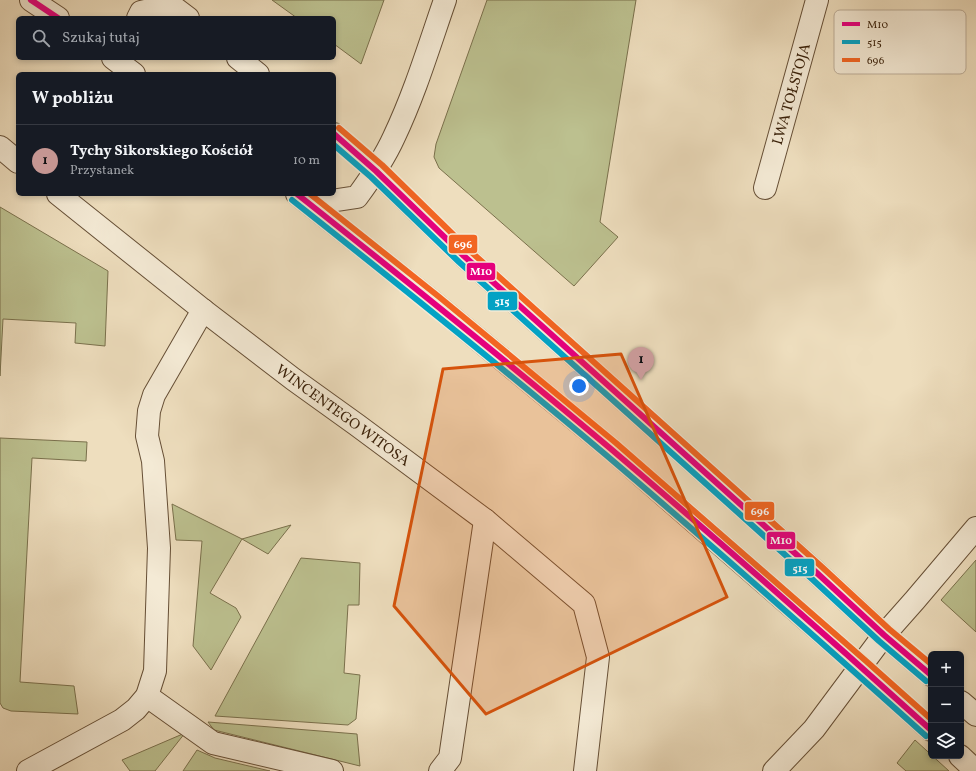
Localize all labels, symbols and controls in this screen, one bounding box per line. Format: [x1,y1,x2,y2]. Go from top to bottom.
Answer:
legend [834,10,966,74]
search box [16,16,336,60]
text: M10 [867,18,889,33]
icon: search [30,27,52,49]
text: Szukaj tutaj [62,28,140,49]
text: 515 [867,36,882,51]
street label: LWA TOŁSTOJA [768,41,817,148]
text: 696 [867,54,885,69]
text: W pobliżu [32,87,113,110]
text: Tychy Sikorskiego Kościół [70,141,253,162]
text: 1 [42,152,48,170]
text: 10 m [293,152,320,170]
text: Przystanek [70,162,134,180]
line badge: 696 [448,234,478,254]
text: 696 [454,238,472,253]
line badge: M10 [466,262,496,281]
text: M10 [470,265,492,280]
line badge: 515 [487,291,518,311]
text: 515 [494,295,510,310]
pin: 1 [628,347,654,380]
street label: WINCENTEGO WITOSA [271,360,414,472]
your location [569,376,589,396]
line badge: 696 [744,501,775,521]
text: 696 [751,505,769,520]
line badge: M10 [766,531,796,550]
text: M10 [770,534,792,549]
line badge: 515 [784,558,815,577]
text: 515 [792,562,808,577]
map controls [928,651,964,759]
button: + [928,651,964,687]
button: − [928,687,964,723]
button: layers [928,723,964,759]

